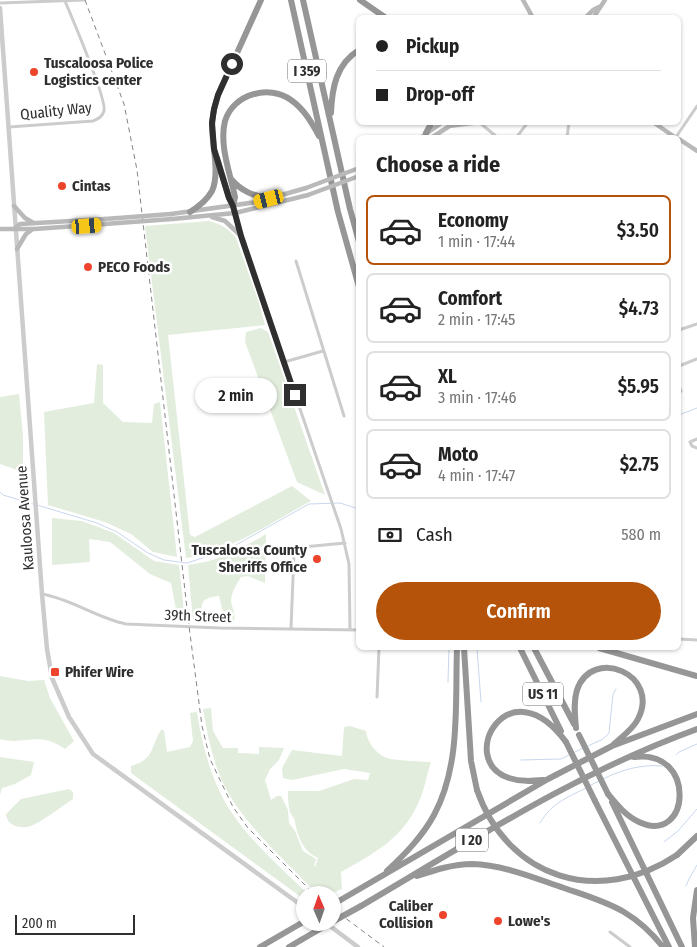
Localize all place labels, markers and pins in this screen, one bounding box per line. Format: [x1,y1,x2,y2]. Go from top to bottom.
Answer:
place label: Tuscaloosa Police Logistics center [44,54,154,89]
marker: Tuscaloosa Police Logistics center [28,66,40,78]
place label: Cintas [72,177,111,195]
marker: Cintas [56,180,68,192]
place label: PECO Foods [98,258,170,276]
marker: PECO Foods [82,261,94,273]
place label: Tuscaloosa County Sheriffs Office [191,541,308,576]
marker: Tuscaloosa County Sheriffs Office [311,553,323,565]
place label: Phifer Wire [65,663,134,681]
marker: Phifer Wire [49,666,61,678]
place label: Caliber Collision [379,897,433,932]
marker: Caliber Collision [437,909,449,921]
place label: Lowe's [508,912,551,930]
marker: Lowe's [492,915,504,927]

